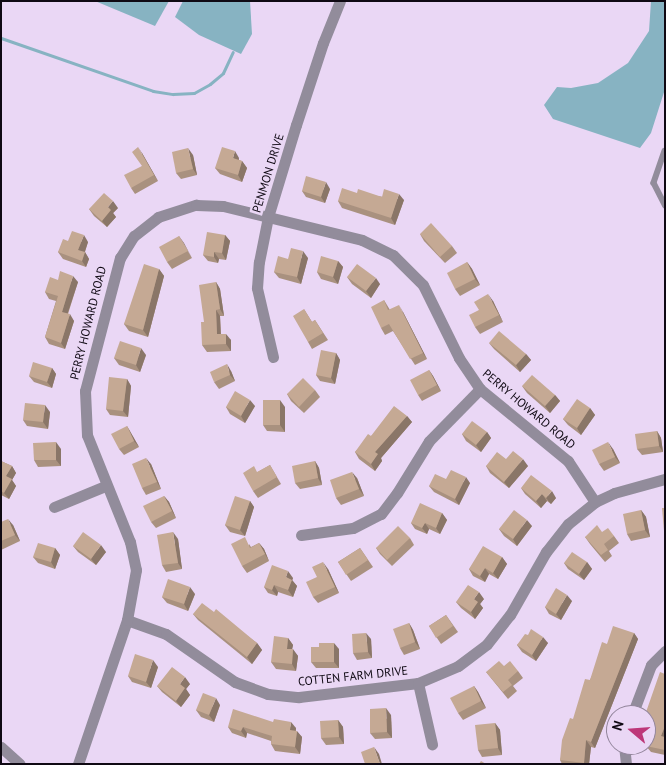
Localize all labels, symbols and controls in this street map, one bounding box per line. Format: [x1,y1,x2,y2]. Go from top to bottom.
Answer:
street label: PENMON DRIVE [249,132,287,214]
street label: PERRY HOWARD ROAD [67,265,109,381]
street label: PERRY HOWARD ROAD [480,366,578,452]
street label: COTTEN FARM DRIVE [297,663,409,689]
north arrow [606,705,656,755]
text: N [608,719,628,733]

